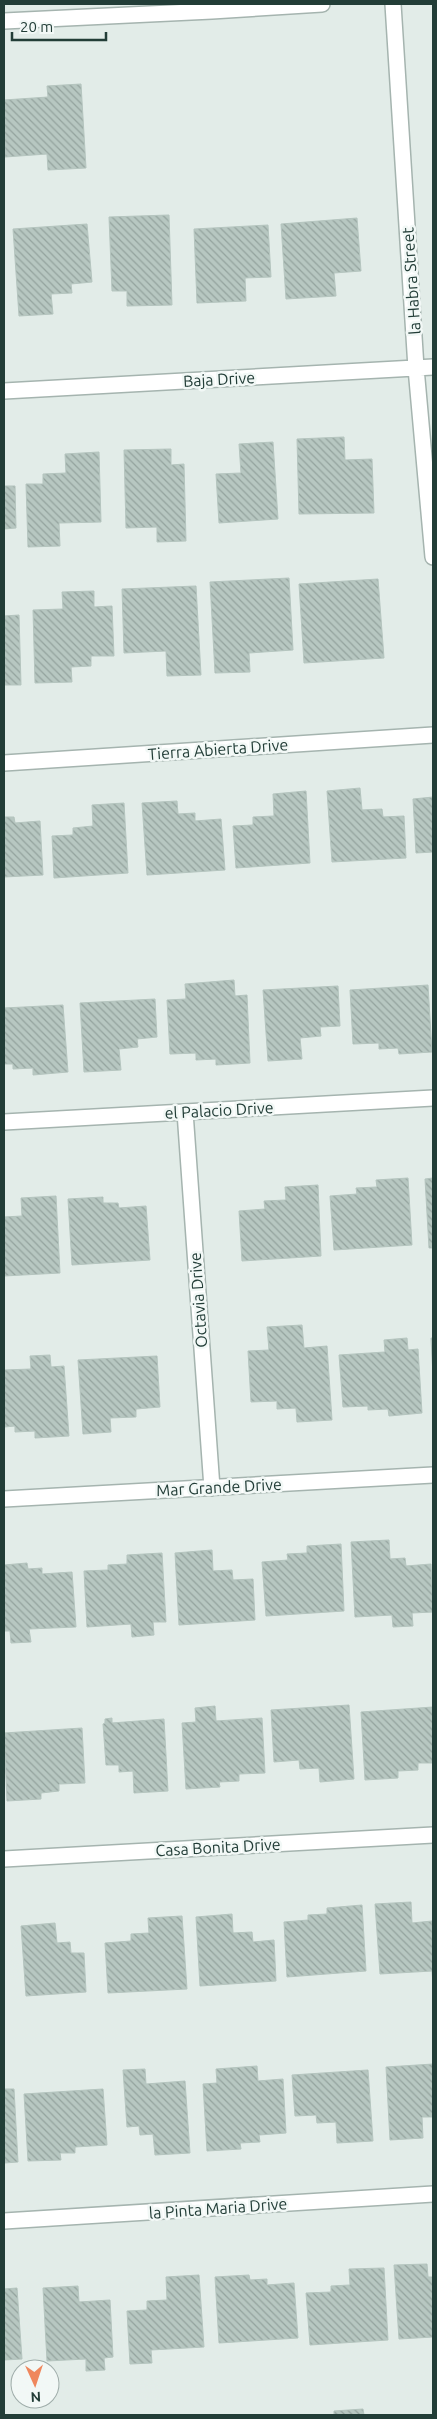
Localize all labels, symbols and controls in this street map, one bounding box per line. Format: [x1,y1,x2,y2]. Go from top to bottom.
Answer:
scale bar [12,10,106,42]
text: 20 m [20,18,53,35]
street label: la Habra Street [398,226,424,335]
street label: Baja Drive [183,368,255,390]
street label: Tierra Abierta Drive [147,735,289,763]
street label: el Palacio Drive [164,1098,274,1122]
street label: Octavia Drive [186,1252,210,1348]
street label: Mar Grande Drive [156,1475,282,1499]
street label: Casa Bonita Drive [155,1835,281,1859]
street label: la Pinta Maria Drive [148,2194,288,2222]
north arrow [10,2359,60,2409]
text: N [30,2389,41,2405]

